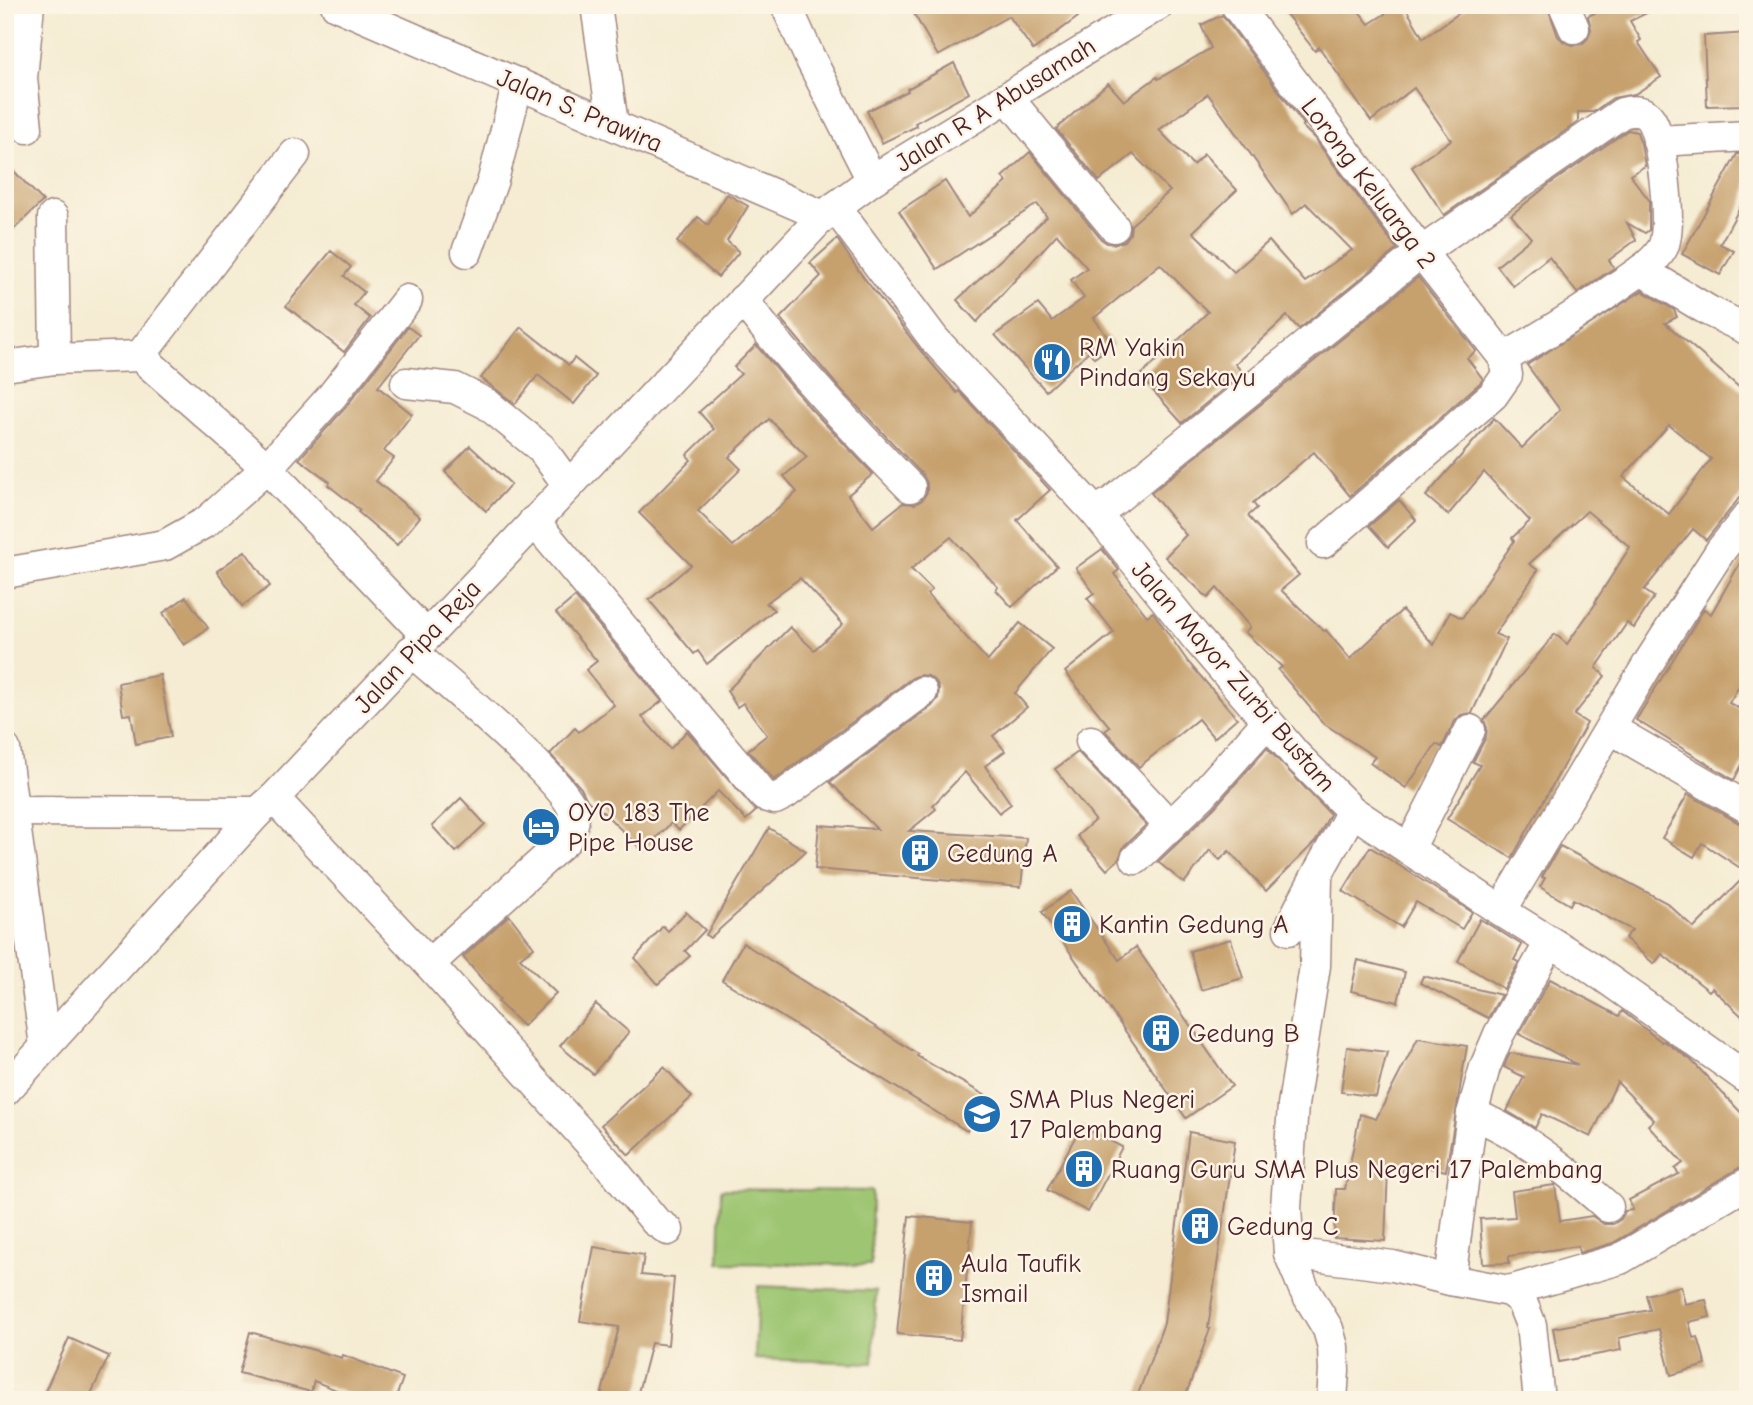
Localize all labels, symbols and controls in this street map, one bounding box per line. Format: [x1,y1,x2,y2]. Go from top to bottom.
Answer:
street label: Jalan R A Abusamah [890,31,1101,179]
street label: Jalan S. Prawira [492,63,667,159]
street label: Lorong Keluarga 2 [1294,92,1442,275]
place label: RM Yakin Pindang Sekayu [1079,333,1256,393]
restaurant icon: RM Yakin Pindang Sekayu [1031,341,1073,383]
street label: Jalan Mayor Zurbi Bustam [1125,555,1342,798]
street label: Jalan Pipa Reja [348,574,487,720]
place label: OYO 183 The Pipe House [568,798,710,858]
hotel icon: OYO 183 The Pipe House [520,806,562,848]
building icon: Gedung A [899,832,941,874]
place label: Gedung A [947,839,1058,869]
building icon: Kantin Gedung A [1051,903,1093,945]
place label: Kantin Gedung A [1099,910,1288,940]
building icon: Gedung B [1140,1012,1182,1054]
place label: Gedung B [1188,1019,1300,1049]
place label: SMA Plus Negeri 17 Palembang [1009,1085,1195,1145]
school or university icon: SMA Plus Negeri 17 Palembang [961,1093,1003,1135]
building icon: Ruang Guru SMA Plus Negeri 17 Palembang [1063,1148,1105,1190]
place label: Ruang Guru SMA Plus Negeri 17 Palembang [1111,1155,1603,1185]
building icon: Gedung C [1179,1205,1221,1247]
place label: Gedung C [1227,1212,1339,1242]
place label: Aula Taufik Ismail [961,1249,1081,1309]
building icon: Aula Taufik Ismail [913,1257,955,1299]

